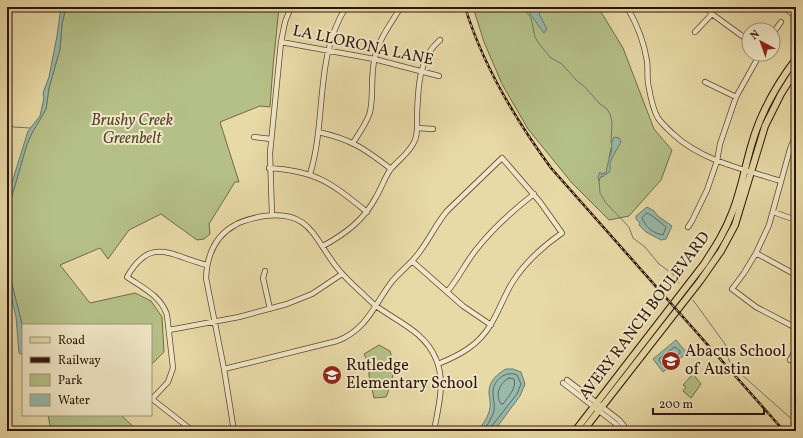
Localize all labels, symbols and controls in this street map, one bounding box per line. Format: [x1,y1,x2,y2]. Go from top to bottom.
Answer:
street label: LA LLORONA LANE [291,20,435,72]
north arrow [741,22,781,62]
text: N [747,27,763,44]
park label: Brushy Creek Greenbelt [91,110,174,150]
street label: AVERY RANCH BOULEVARD [574,227,716,405]
legend [22,324,152,416]
text: Road [58,333,85,349]
place label: Abacus School of Austin [685,341,786,381]
school or university icon: Abacus School of Austin [660,350,682,372]
text: Railway [58,353,101,369]
place label: Rutledge Elementary School [346,355,478,395]
school or university icon: Rutledge Elementary School [321,364,343,386]
text: Park [58,373,83,389]
scale bar [653,390,764,416]
text: Water [58,393,90,409]
text: 200 m [659,397,693,413]

